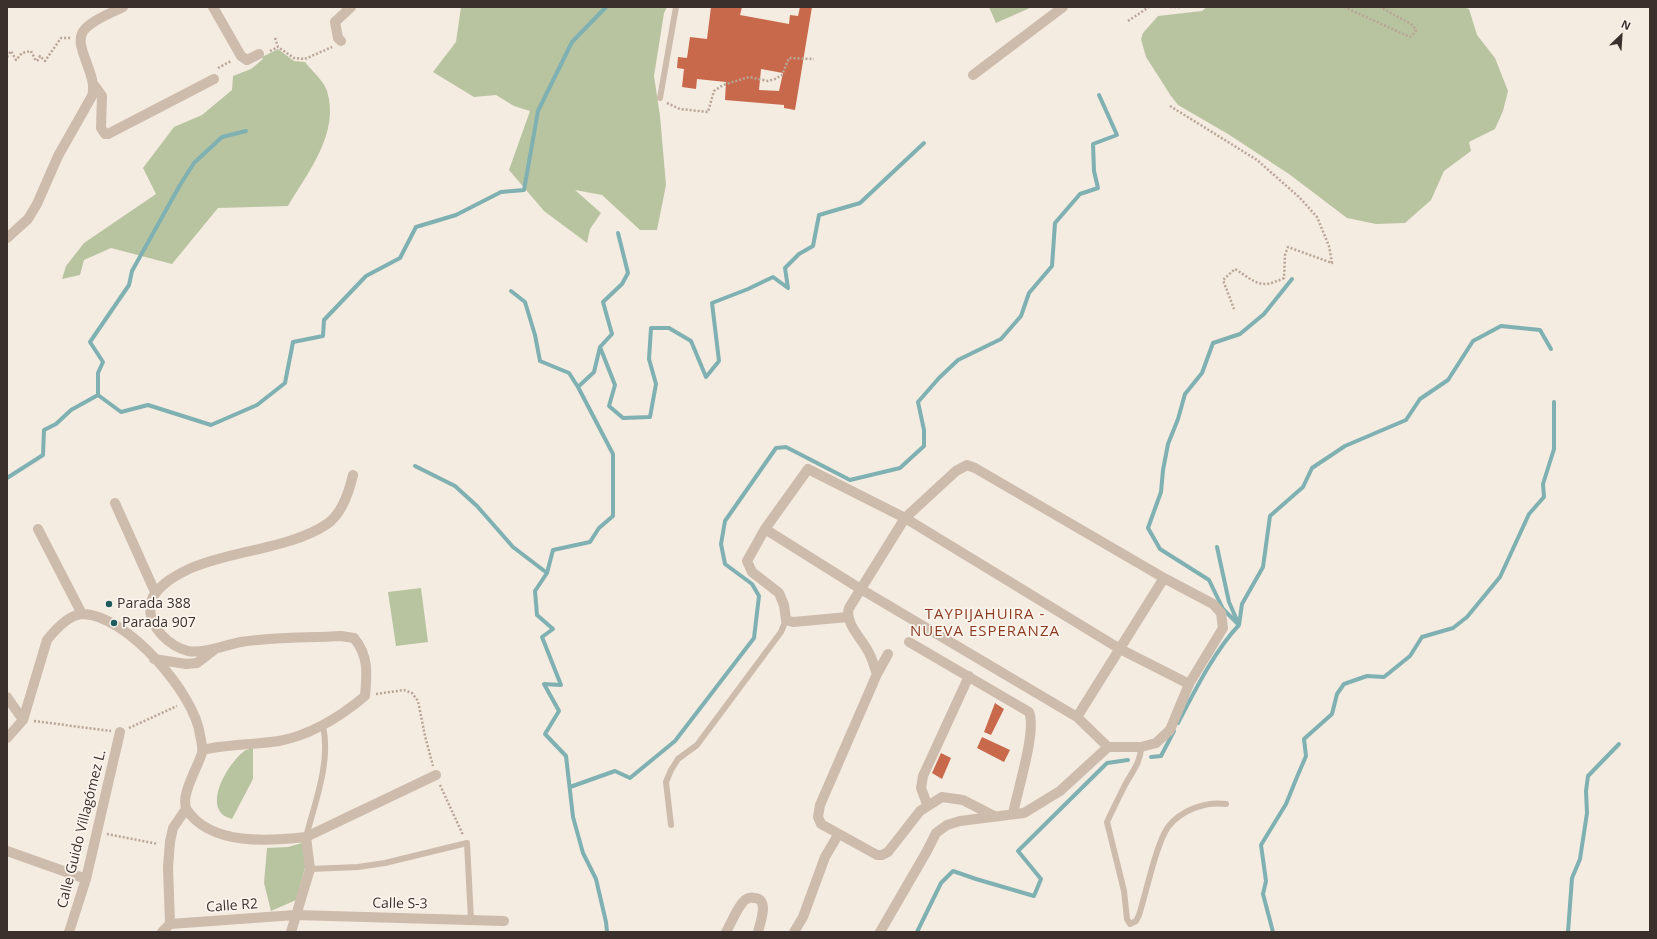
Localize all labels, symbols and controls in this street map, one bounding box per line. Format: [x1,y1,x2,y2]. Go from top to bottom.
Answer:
north arrow [1601,16,1641,56]
text: N [1619,16,1634,33]
place label: Parada 388 [117,596,191,612]
marker: Parada 388 [104,599,114,609]
district label: TAYPIJAHUIRA - NUEVA ESPERANZA [910,606,1060,641]
place label: Parada 907 [122,615,196,631]
marker: Parada 907 [109,618,119,628]
street label: Calle Guido Villagómez L. [54,748,110,910]
street label: Calle S-3 [372,895,428,913]
street label: Calle R2 [206,896,258,916]

